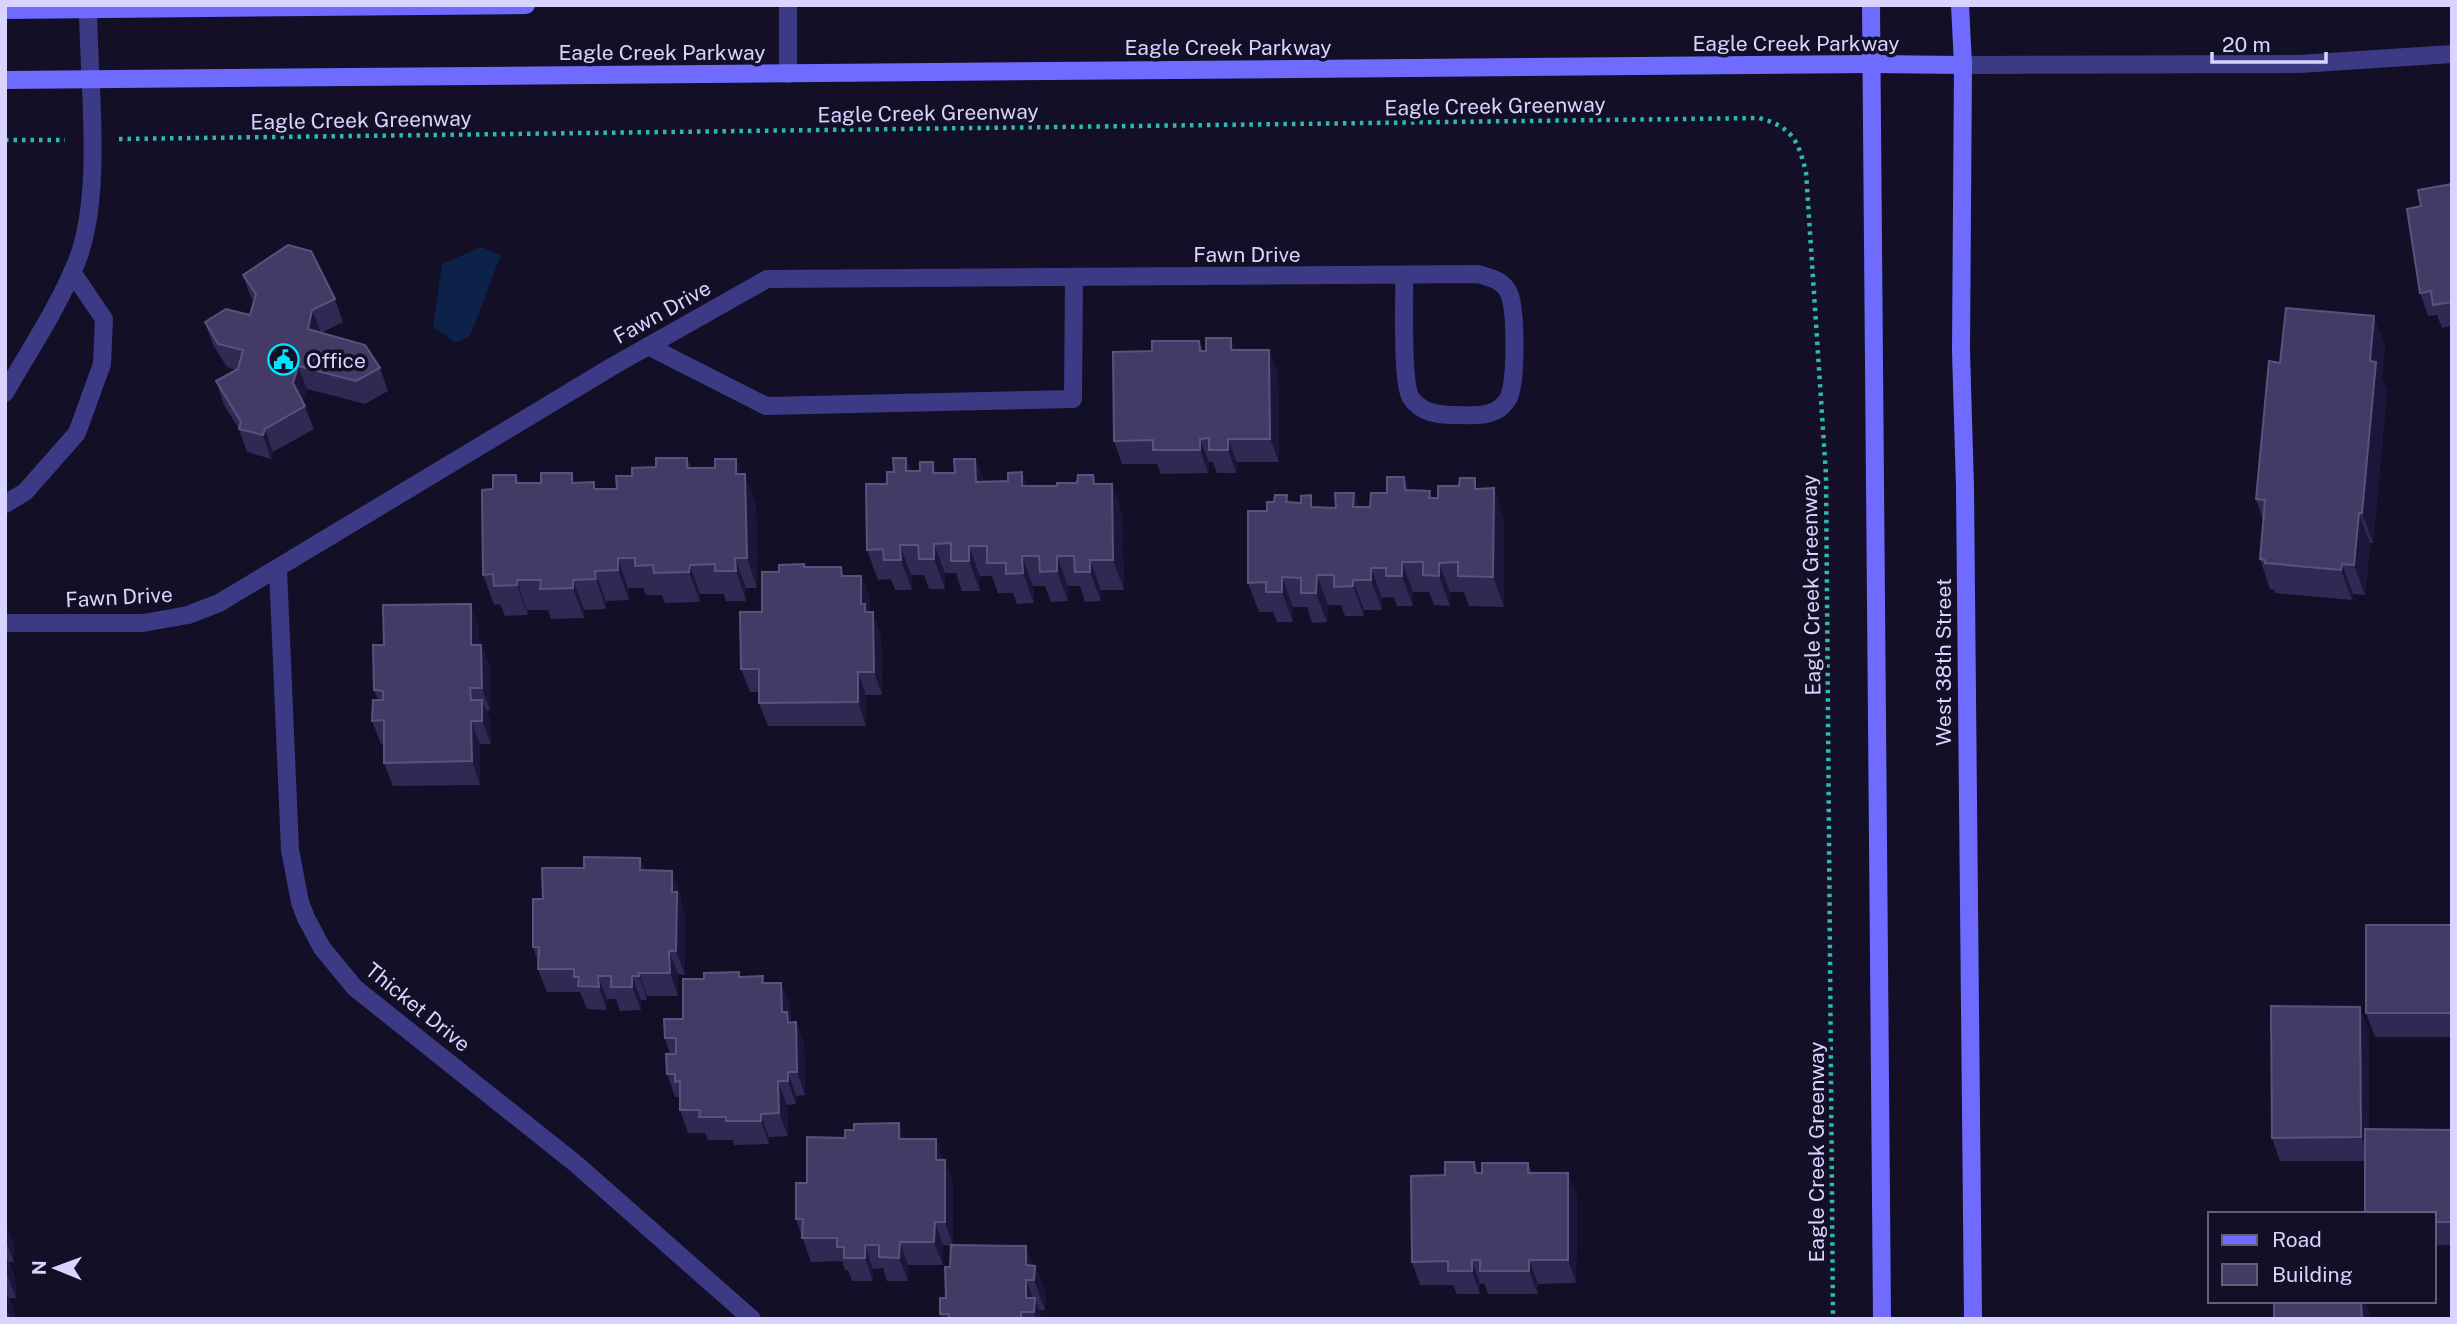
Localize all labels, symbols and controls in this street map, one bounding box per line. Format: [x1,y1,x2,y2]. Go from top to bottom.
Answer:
scale bar [2212,21,2326,65]
street label: Eagle Creek Parkway [1692,31,1900,56]
text: 20 m [2222,32,2271,57]
street label: Eagle Creek Parkway [1124,35,1332,60]
street label: Eagle Creek Parkway [558,40,766,65]
street label: Eagle Creek Greenway [1384,92,1606,120]
street label: Eagle Creek Greenway [817,99,1039,127]
street label: Eagle Creek Greenway [250,106,472,134]
street label: Fawn Drive [1193,242,1301,267]
street label: Fawn Drive [609,275,715,349]
public building icon: Office [266,343,300,377]
place label: Office [306,348,366,373]
street label: Eagle Creek Greenway [1797,474,1825,696]
street label: West 38th Street [1931,578,1956,746]
street label: Fawn Drive [65,582,173,612]
street label: Thicket Drive [361,957,475,1057]
street label: Eagle Creek Greenway [1804,1041,1829,1263]
legend [2208,1212,2436,1303]
text: Road [2272,1227,2322,1252]
north arrow [21,1233,91,1303]
text: N [28,1260,50,1275]
text: Building [2272,1262,2353,1287]

